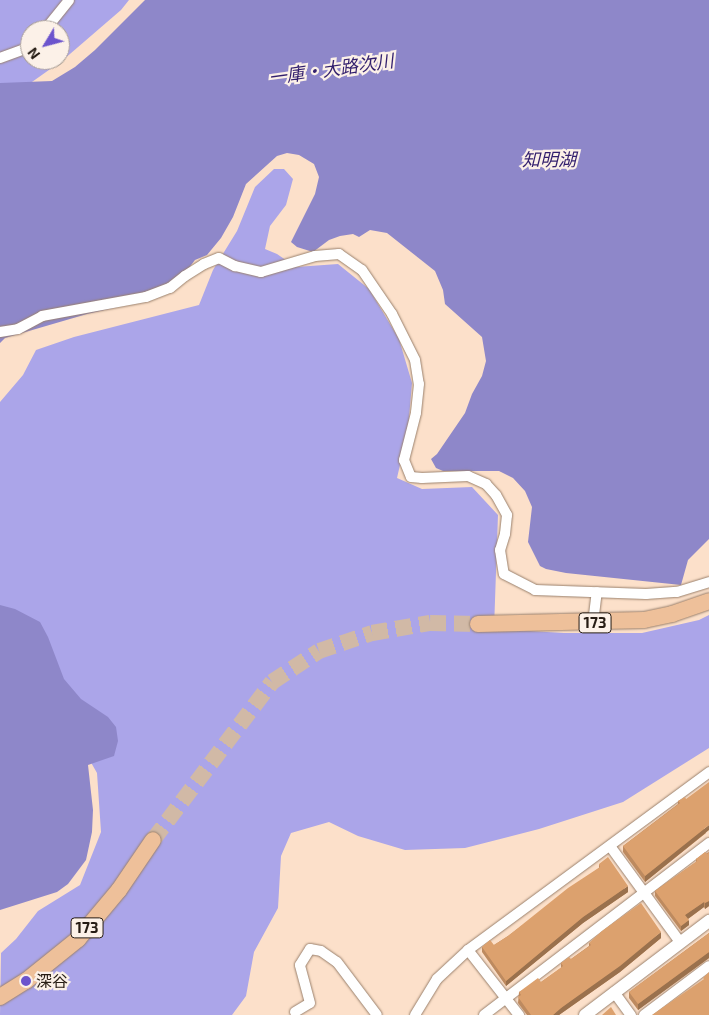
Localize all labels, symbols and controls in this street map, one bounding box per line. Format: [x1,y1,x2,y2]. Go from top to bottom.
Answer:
north arrow [20,20,70,70]
text: N [24,45,43,63]
water label: 一庫・大路次川 [267,50,395,88]
water label: 知明湖 [522,148,576,170]
road number: 173 [578,610,612,636]
road number: 173 [70,916,104,940]
place label: 深谷 [36,971,68,991]
marker: 深谷 [20,975,32,987]

